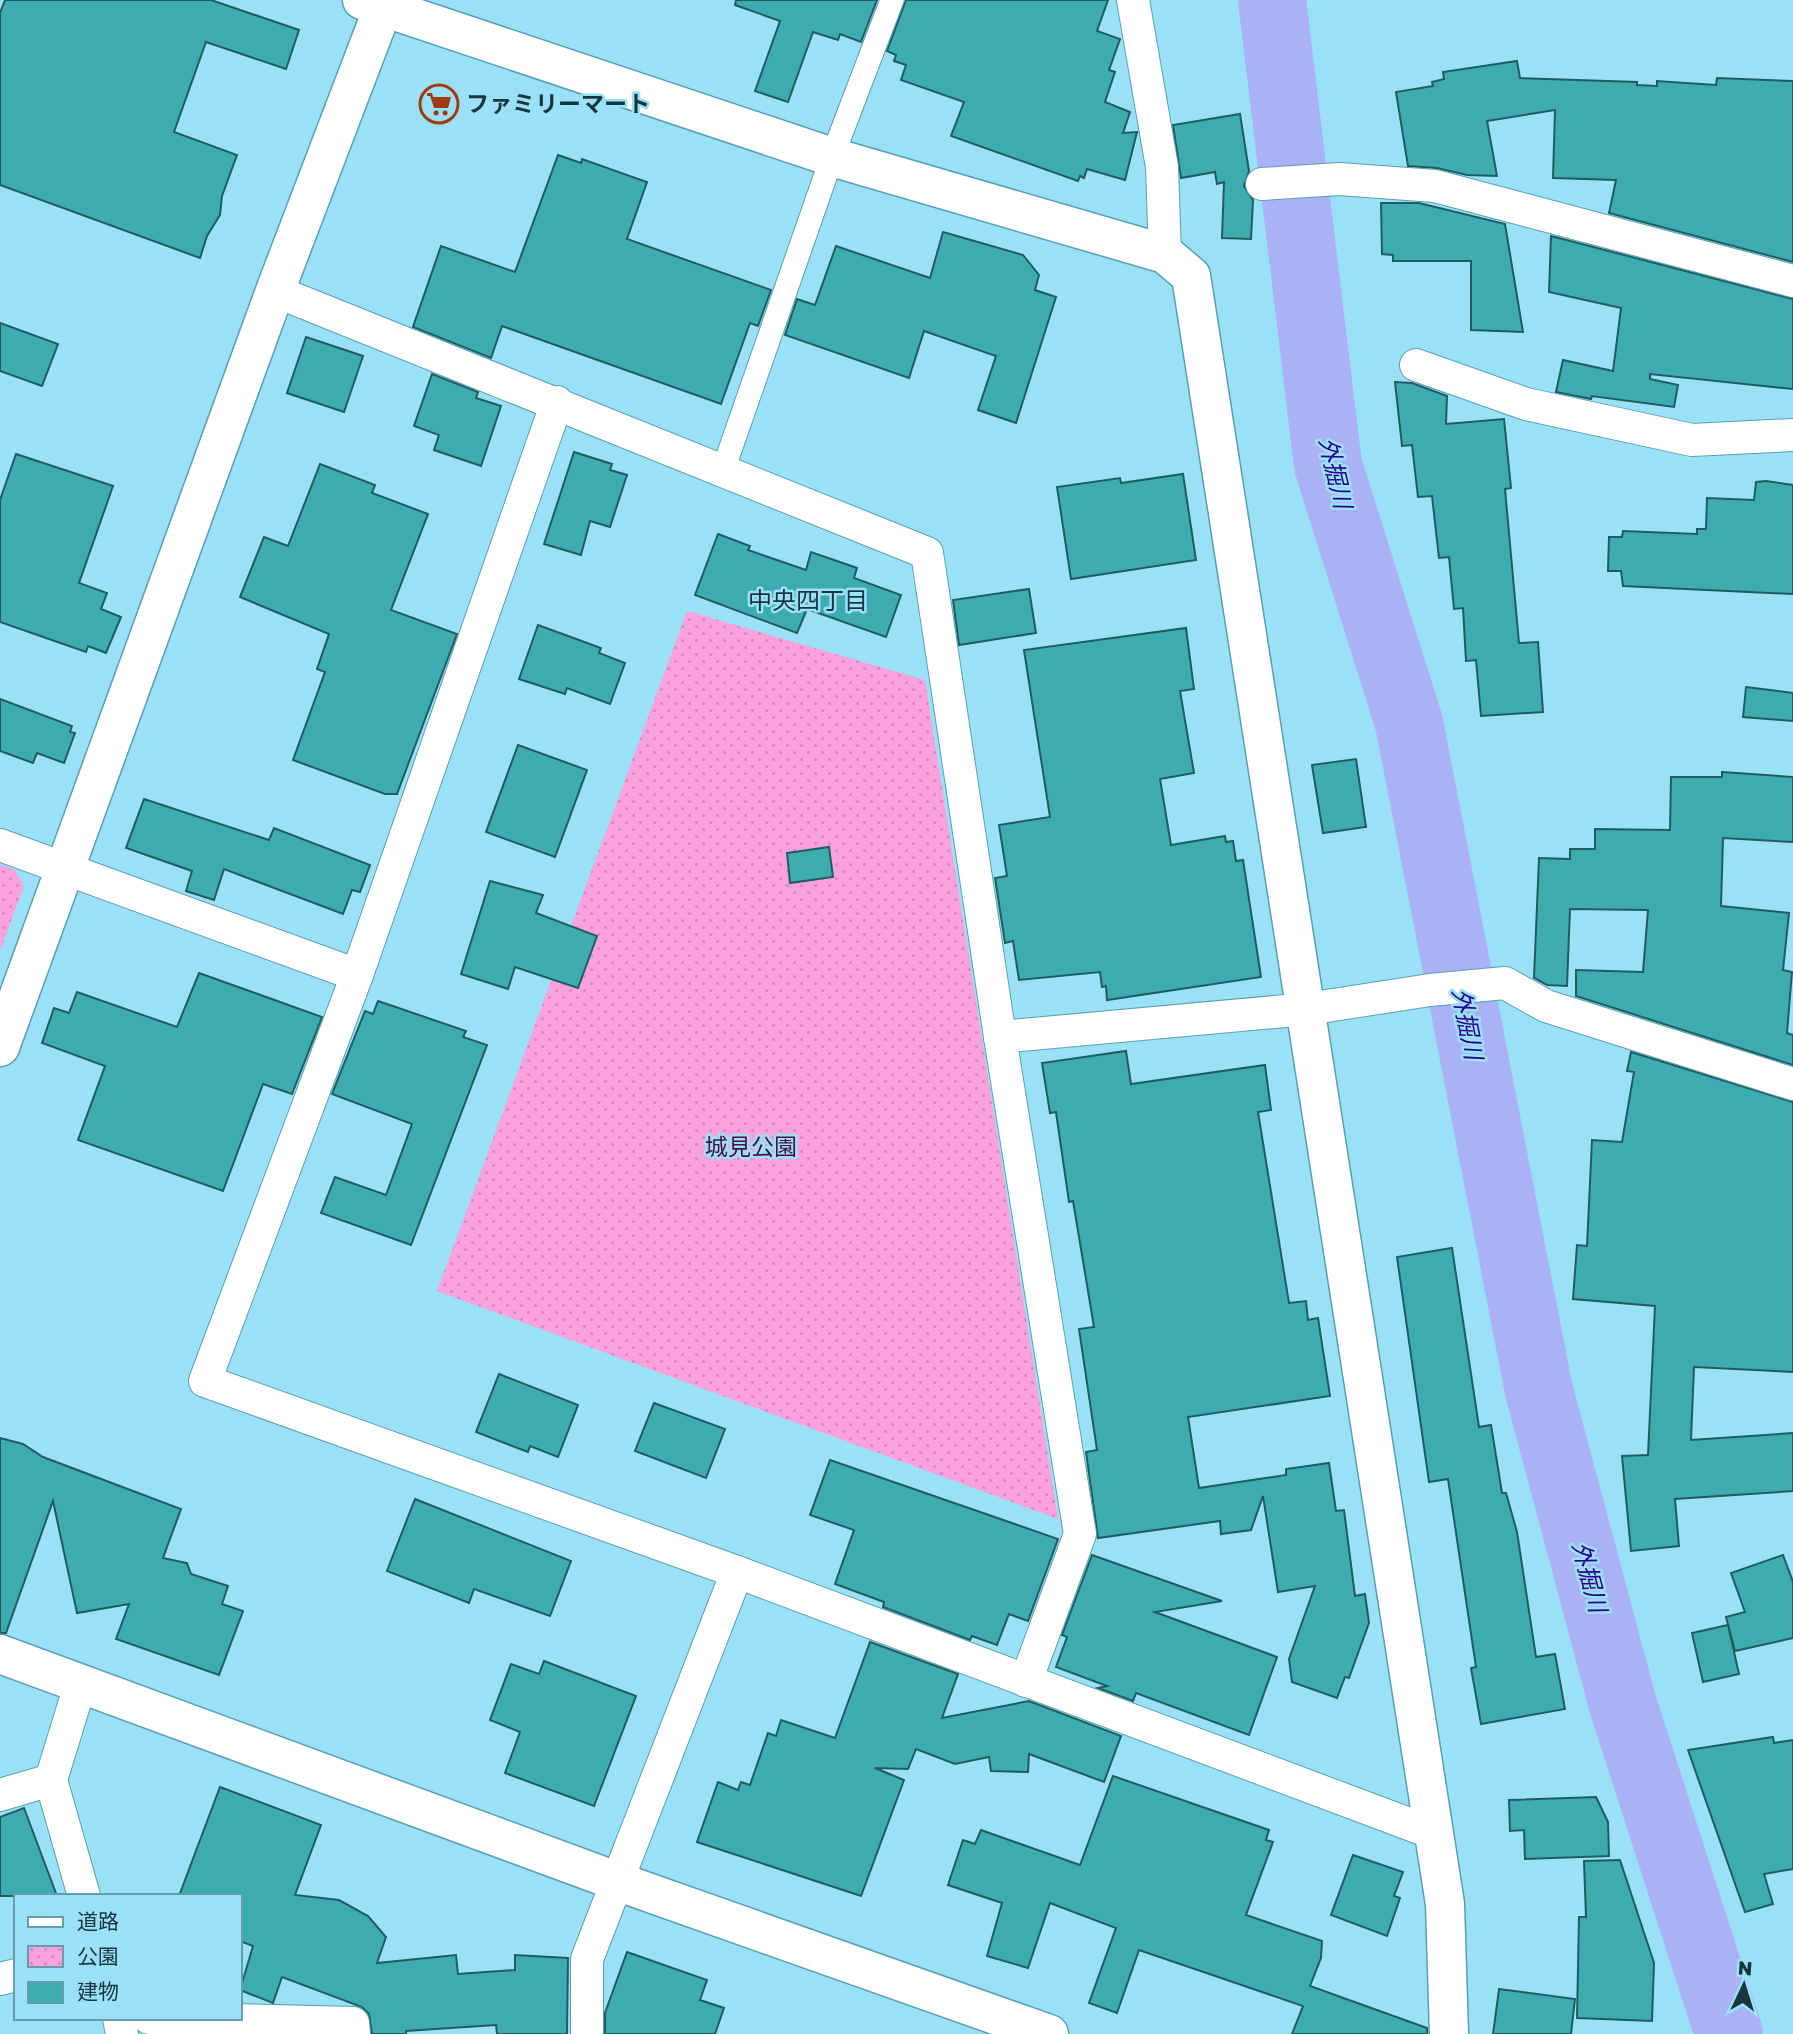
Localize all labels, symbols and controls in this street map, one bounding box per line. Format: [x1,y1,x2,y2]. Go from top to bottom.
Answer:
supermarket icon: ファミリーマート [418,83,460,125]
place label: ファミリーマート [466,89,650,117]
water label: 外掘川 [1314,434,1359,514]
district label: 中央四丁目 [748,585,868,614]
water label: 外掘川 [1447,986,1490,1065]
park label: 城見公園 [705,1132,797,1160]
water label: 外掘川 [1567,1538,1615,1618]
legend [14,1894,242,2020]
text: 道路 [77,1908,119,1934]
text: 公園 [77,1943,119,1969]
north arrow [1709,1950,1779,2020]
text: N [1737,1956,1753,1980]
text: 建物 [77,1978,119,2004]

